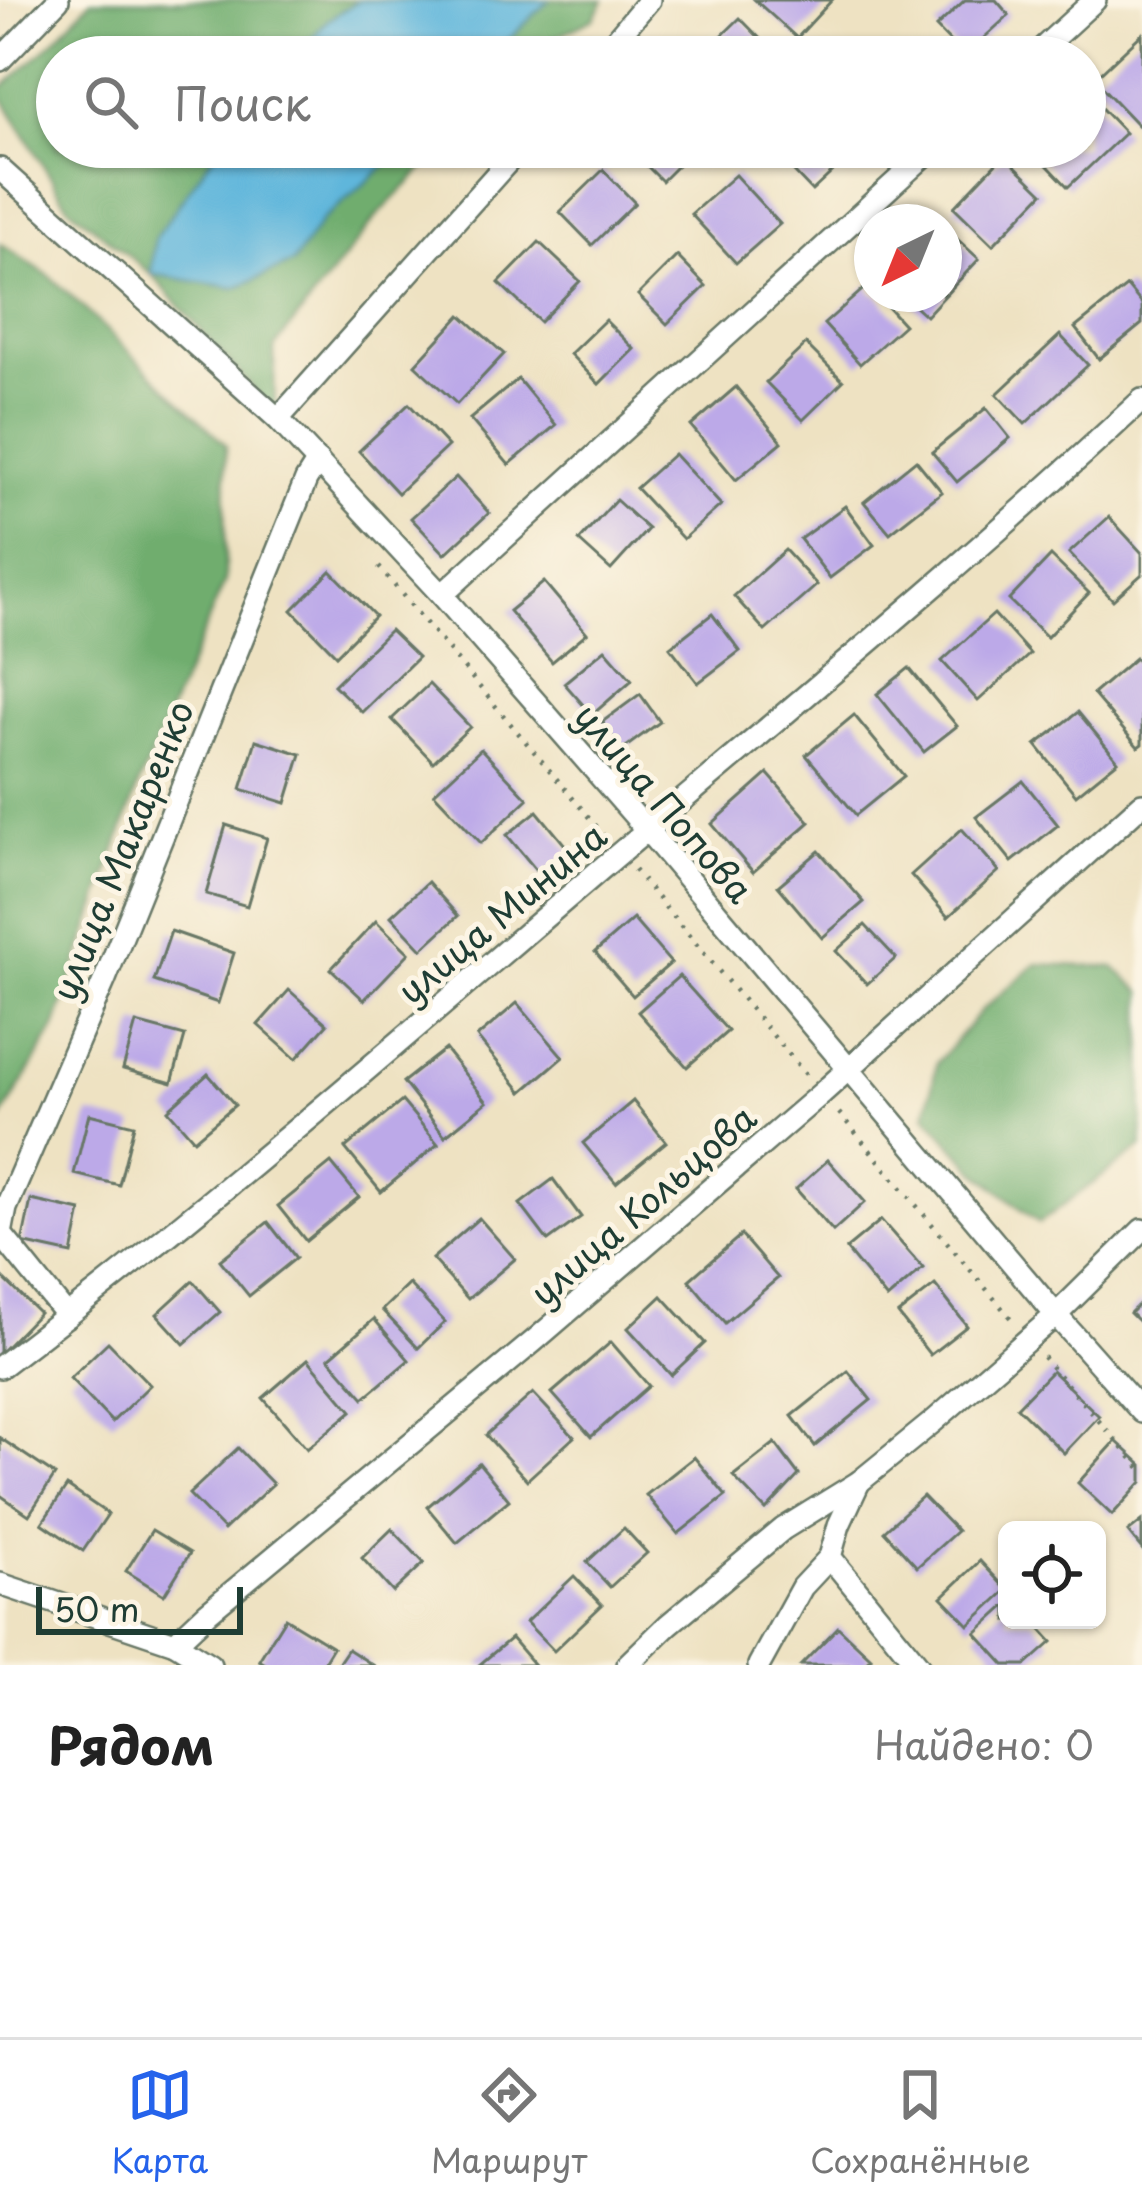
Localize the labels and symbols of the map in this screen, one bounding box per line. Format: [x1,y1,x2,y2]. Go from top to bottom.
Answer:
north arrow [854,204,962,312]
street label: улица Попова [563,690,768,914]
street label: улица Макаренко [36,692,206,1008]
street label: улица Минина [385,808,618,1016]
street label: улица Кольцова [517,1090,767,1318]
scale bar [36,1581,243,1634]

